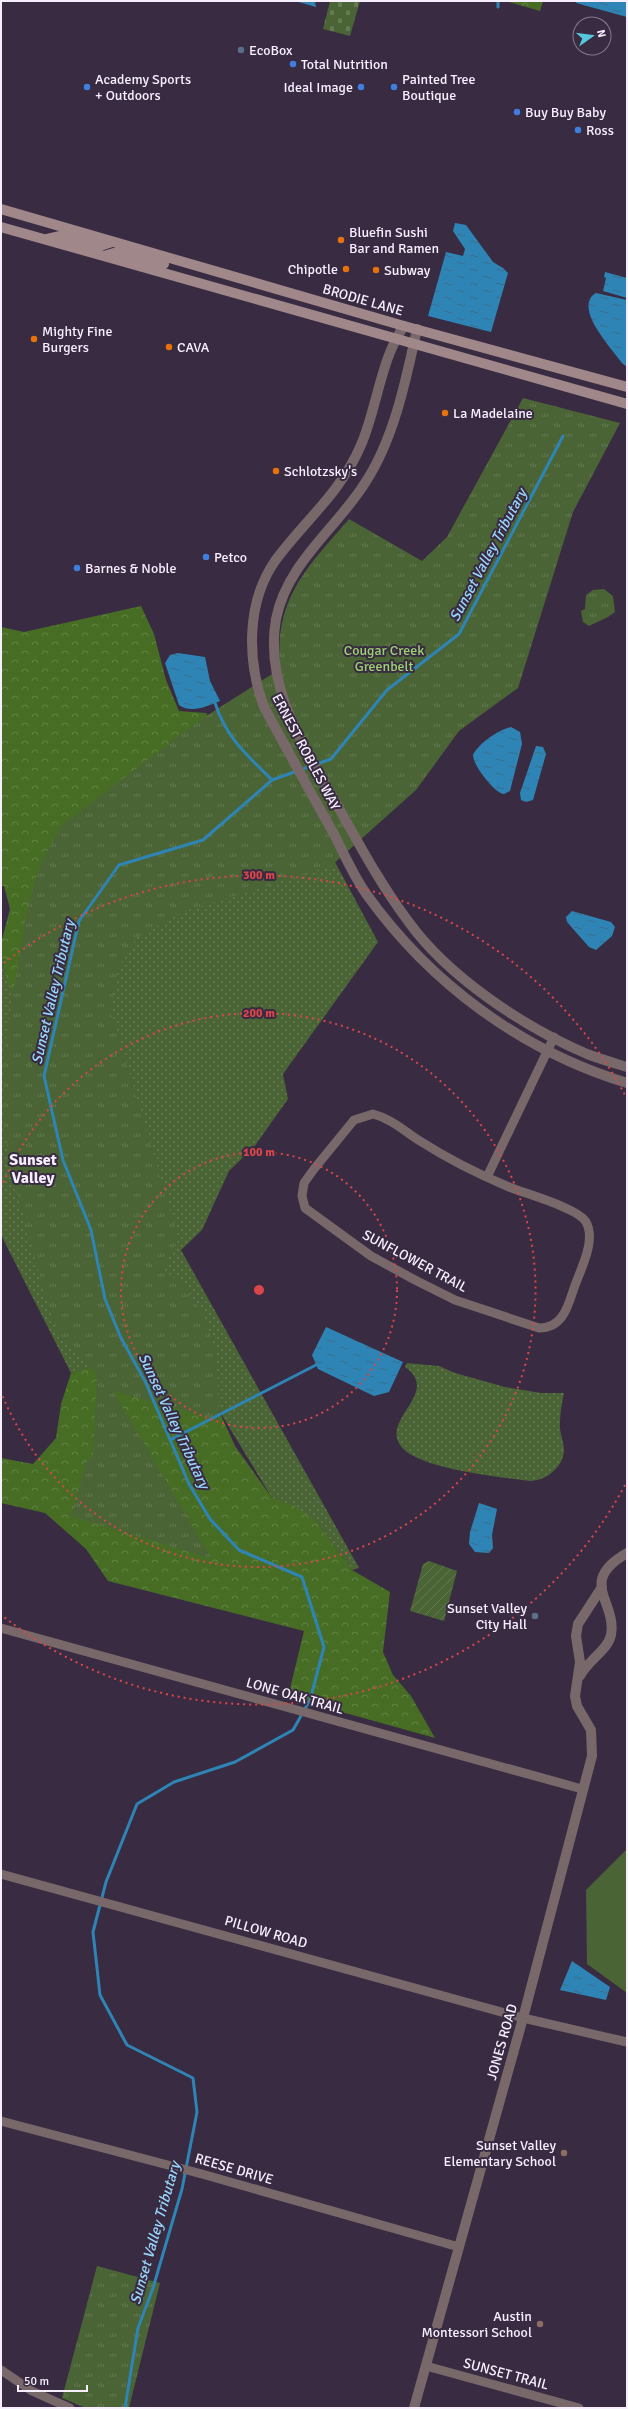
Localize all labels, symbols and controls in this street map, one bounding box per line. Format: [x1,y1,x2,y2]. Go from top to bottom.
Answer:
north arrow [572,16,612,56]
text: N [594,28,608,39]
place label: EcoBox [249,42,293,59]
marker: EcoBox [236,45,246,55]
place label: Total Nutrition [301,56,388,73]
marker: Total Nutrition [288,59,298,69]
place label: Academy Sports + Outdoors [95,71,191,104]
place label: Painted Tree Boutique [402,71,476,104]
place label: Ideal Image [283,79,353,96]
marker: Academy Sports + Outdoors [82,82,92,92]
marker: Ideal Image [356,82,366,92]
marker: Painted Tree Boutique [389,82,399,92]
place label: Buy Buy Baby [525,104,606,121]
marker: Buy Buy Baby [512,107,522,117]
place label: Ross [586,122,614,139]
marker: Ross [573,125,583,135]
place label: Bluefin Sushi Bar and Ramen [349,224,439,257]
marker: Bluefin Sushi Bar and Ramen [336,235,346,245]
place label: Chipotle [288,261,338,278]
place label: Subway [384,262,431,279]
marker: Chipotle [341,264,351,274]
marker: Subway [371,265,381,275]
street label: BRODIE LANE [321,280,405,320]
place label: Mighty Fine Burgers [42,323,112,356]
marker: Mighty Fine Burgers [29,334,39,344]
place label: CAVA [177,339,210,356]
marker: CAVA [164,342,174,352]
place label: La Madelaine [453,405,533,422]
marker: La Madelaine [440,408,450,418]
place label: Schlotzsky's [284,463,357,480]
marker: Schlotzsky's [271,466,281,476]
water label: Sunset Valley Tributary [445,484,531,624]
place label: Petco [214,549,247,566]
marker: Petco [201,552,211,562]
place label: Barnes & Noble [85,560,177,577]
marker: Barnes & Noble [72,563,82,573]
park label: Cougar Creek Greenbelt [344,642,424,675]
street label: ERNEST ROBLES WAY [268,691,344,813]
text: 300 m [243,868,275,883]
water label: Sunset Valley Tributary [28,916,79,1066]
text: 200 m [243,1006,275,1021]
text: 100 m [243,1145,275,1160]
district label: Sunset Valley [9,1150,57,1188]
street label: SUNFLOWER TRAIL [360,1226,470,1296]
centre of rings [252,1283,266,1297]
water label: Sunset Valley Tributary [135,1350,214,1493]
place label: Sunset Valley City Hall [447,1600,527,1633]
marker: Sunset Valley City Hall [530,1611,540,1621]
street label: LONE OAK TRAIL [244,1674,346,1718]
street label: PILLOW ROAD [223,1912,309,1952]
street label: JONES ROAD [483,2002,521,2082]
place label: Sunset Valley Elementary School [443,2137,556,2170]
marker: Sunset Valley Elementary School [559,2148,569,2158]
street label: REESE DRIVE [193,2150,275,2188]
water label: Sunset Valley Tributary [126,2158,185,2306]
place label: Austin Montessori School [422,2308,532,2341]
marker: Austin Montessori School [535,2319,545,2329]
street label: SUNSET TRAIL [462,2354,550,2394]
scale bar [18,2367,87,2393]
text: 50 m [24,2374,49,2389]

